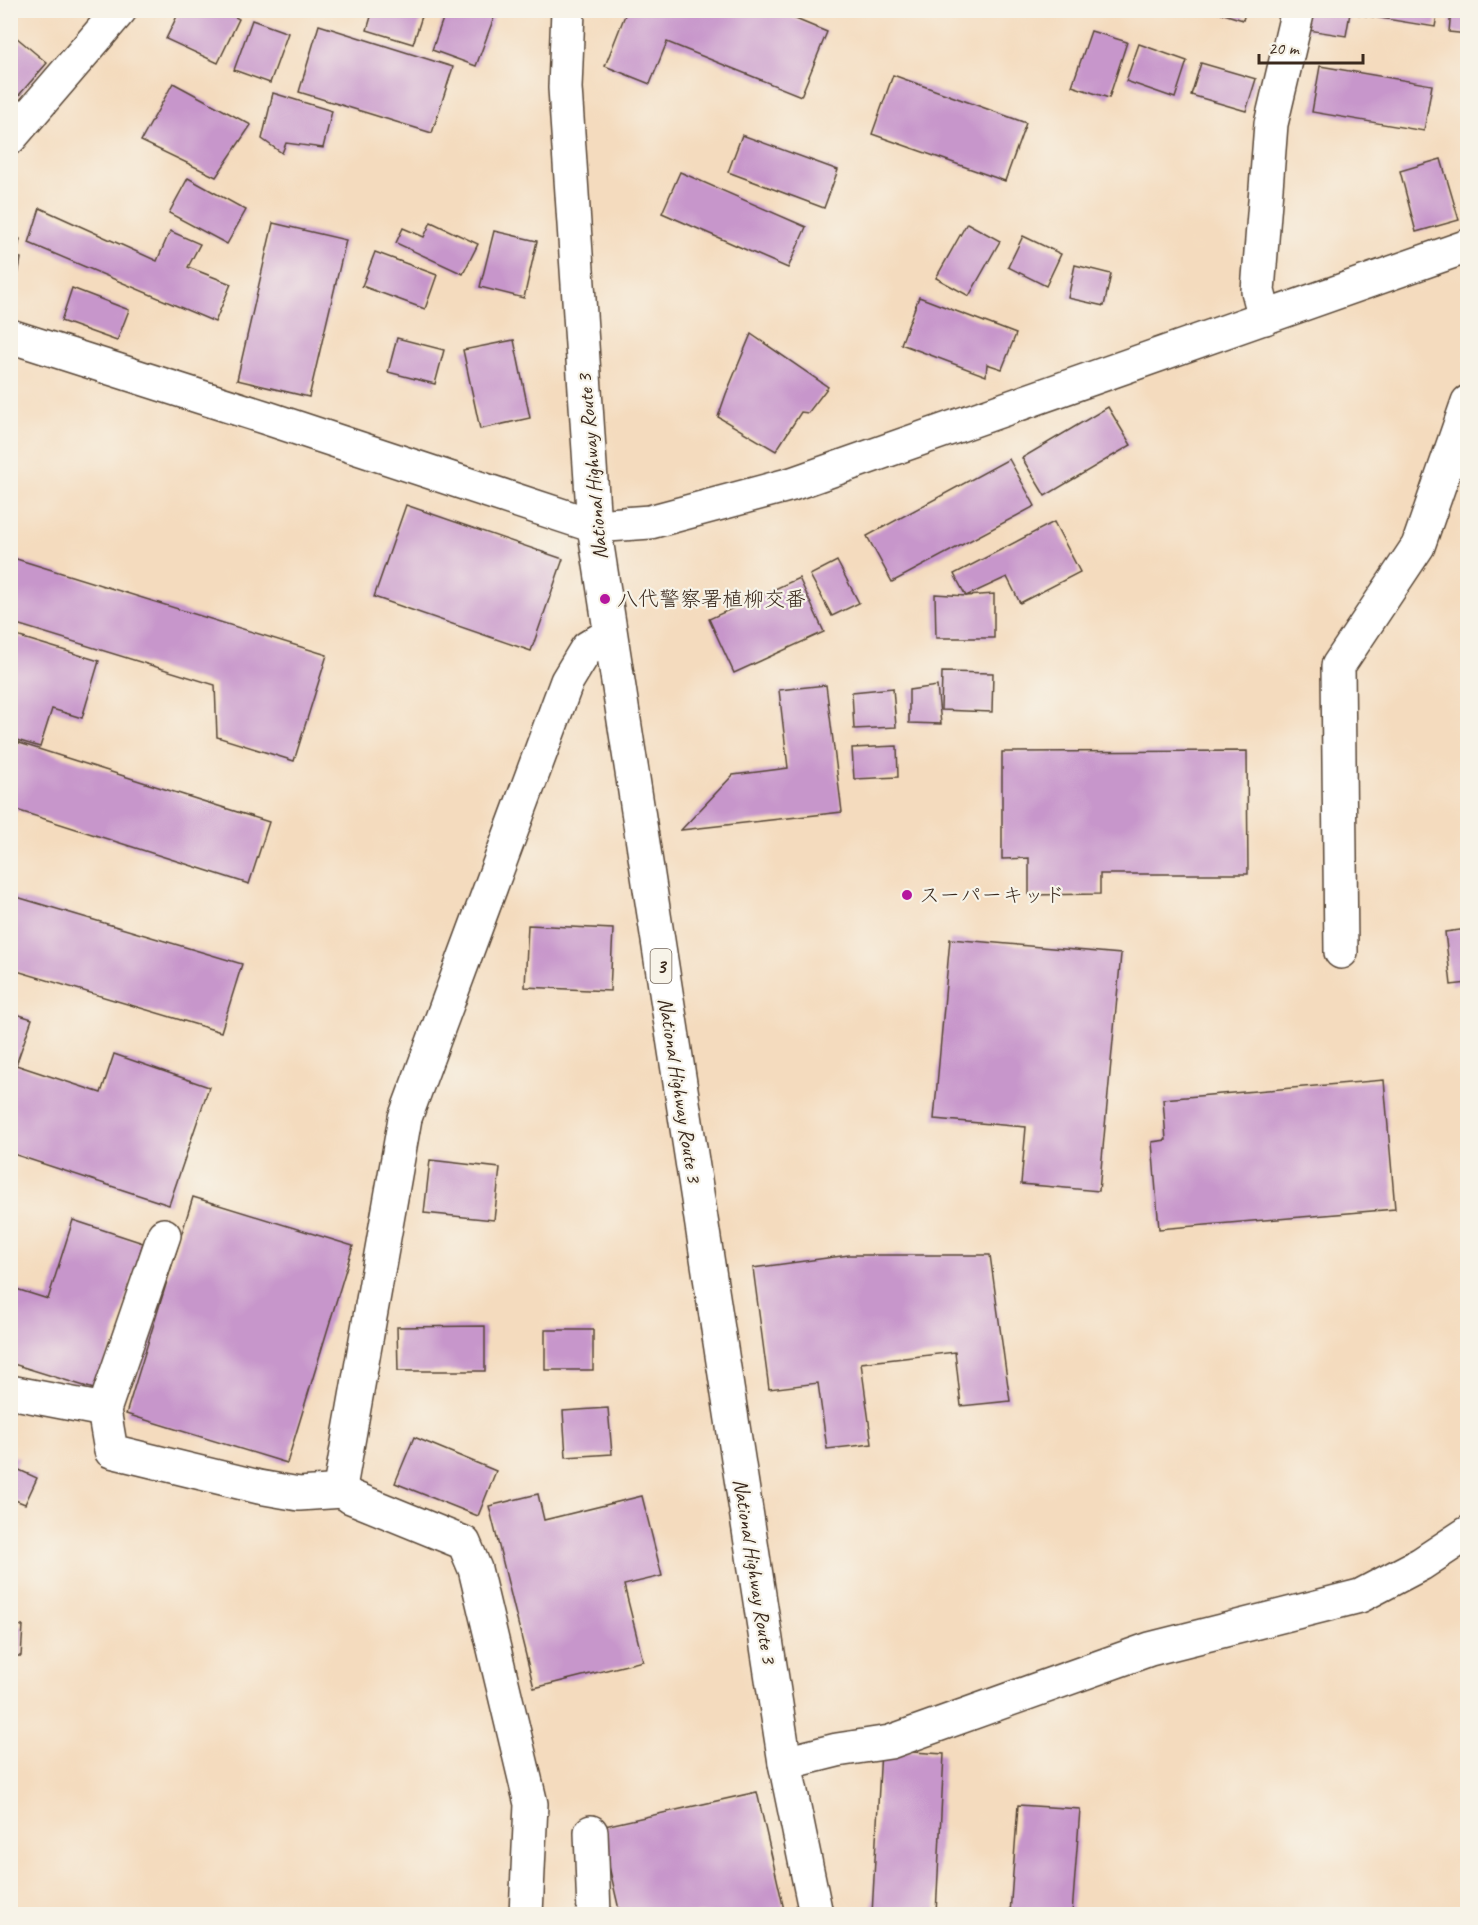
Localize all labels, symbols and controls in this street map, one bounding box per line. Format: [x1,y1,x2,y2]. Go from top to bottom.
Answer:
scale bar [1259,27,1362,65]
text: 20 m [1268,37,1301,59]
street label: National Highway Route 3 [571,372,613,561]
place label: 八代警察署植柳交番 [617,586,806,612]
marker: 八代警察署植柳交番 [598,592,612,606]
place label: スーパーキッド [919,882,1065,908]
marker: スーパーキッド [900,888,914,902]
road number: 3 [650,949,672,983]
street label: National Highway Route 3 [653,996,708,1186]
street label: National Highway Route 3 [728,1477,783,1667]

